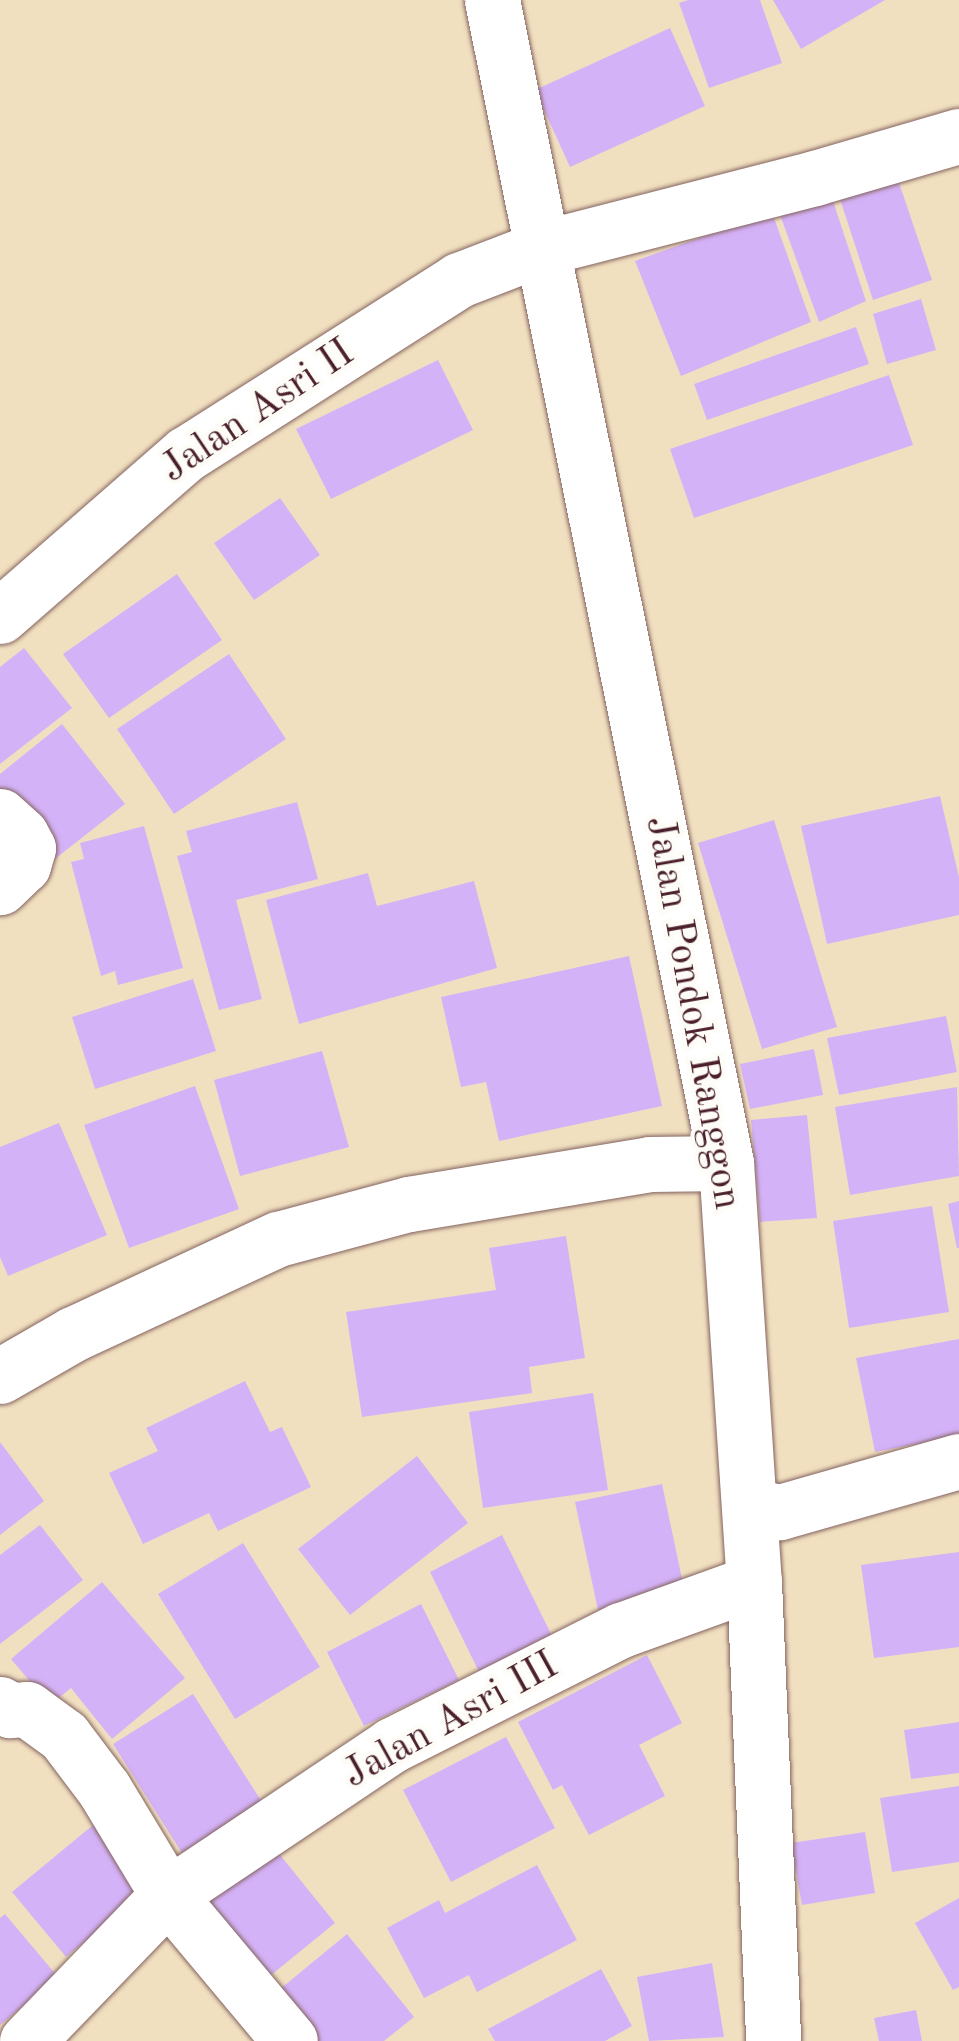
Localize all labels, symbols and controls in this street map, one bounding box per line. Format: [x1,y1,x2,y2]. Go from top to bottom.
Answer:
street label: Jalan Asri II [152,330,364,494]
street label: Jalan Pondok Ranggon [634,813,750,1213]
street label: Jalan Asri III [335,1642,567,1800]

